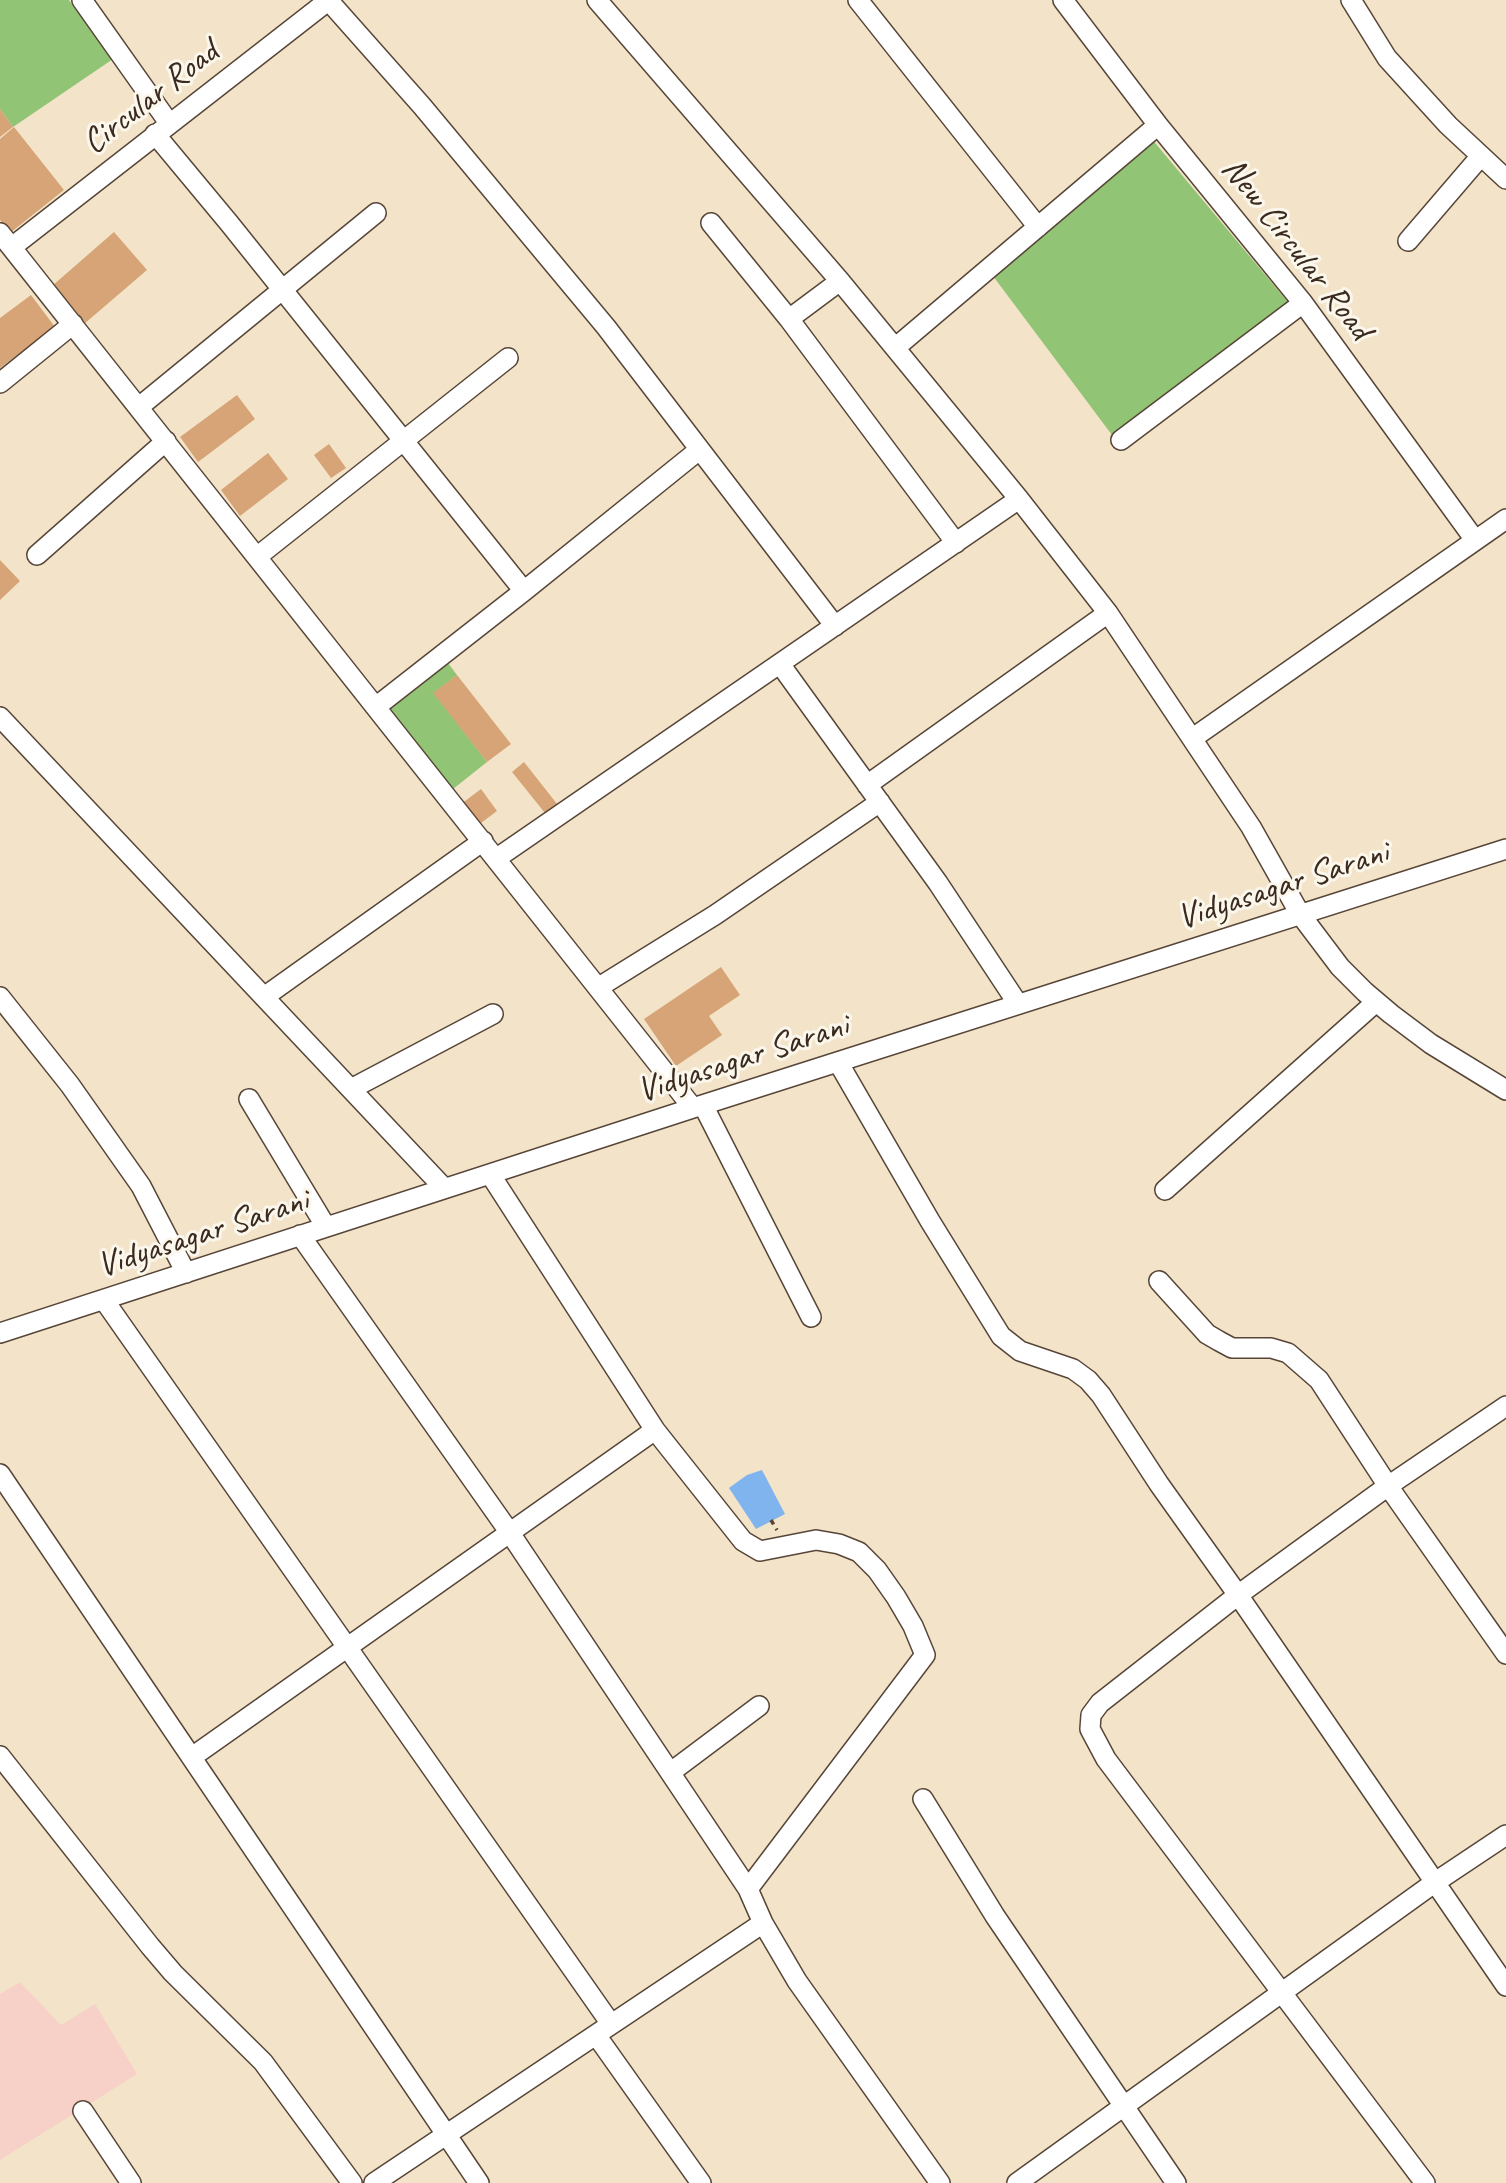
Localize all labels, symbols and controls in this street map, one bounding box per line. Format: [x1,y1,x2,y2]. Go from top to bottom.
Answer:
street label: Circular Road [75,32,227,164]
street label: New Circular Road [1212,149,1380,349]
street label: Vidyasagar Sarani [1172,832,1394,940]
street label: Vidyasagar Sarani [632,1005,854,1113]
street label: Vidyasagar Sarani [92,1180,314,1288]

